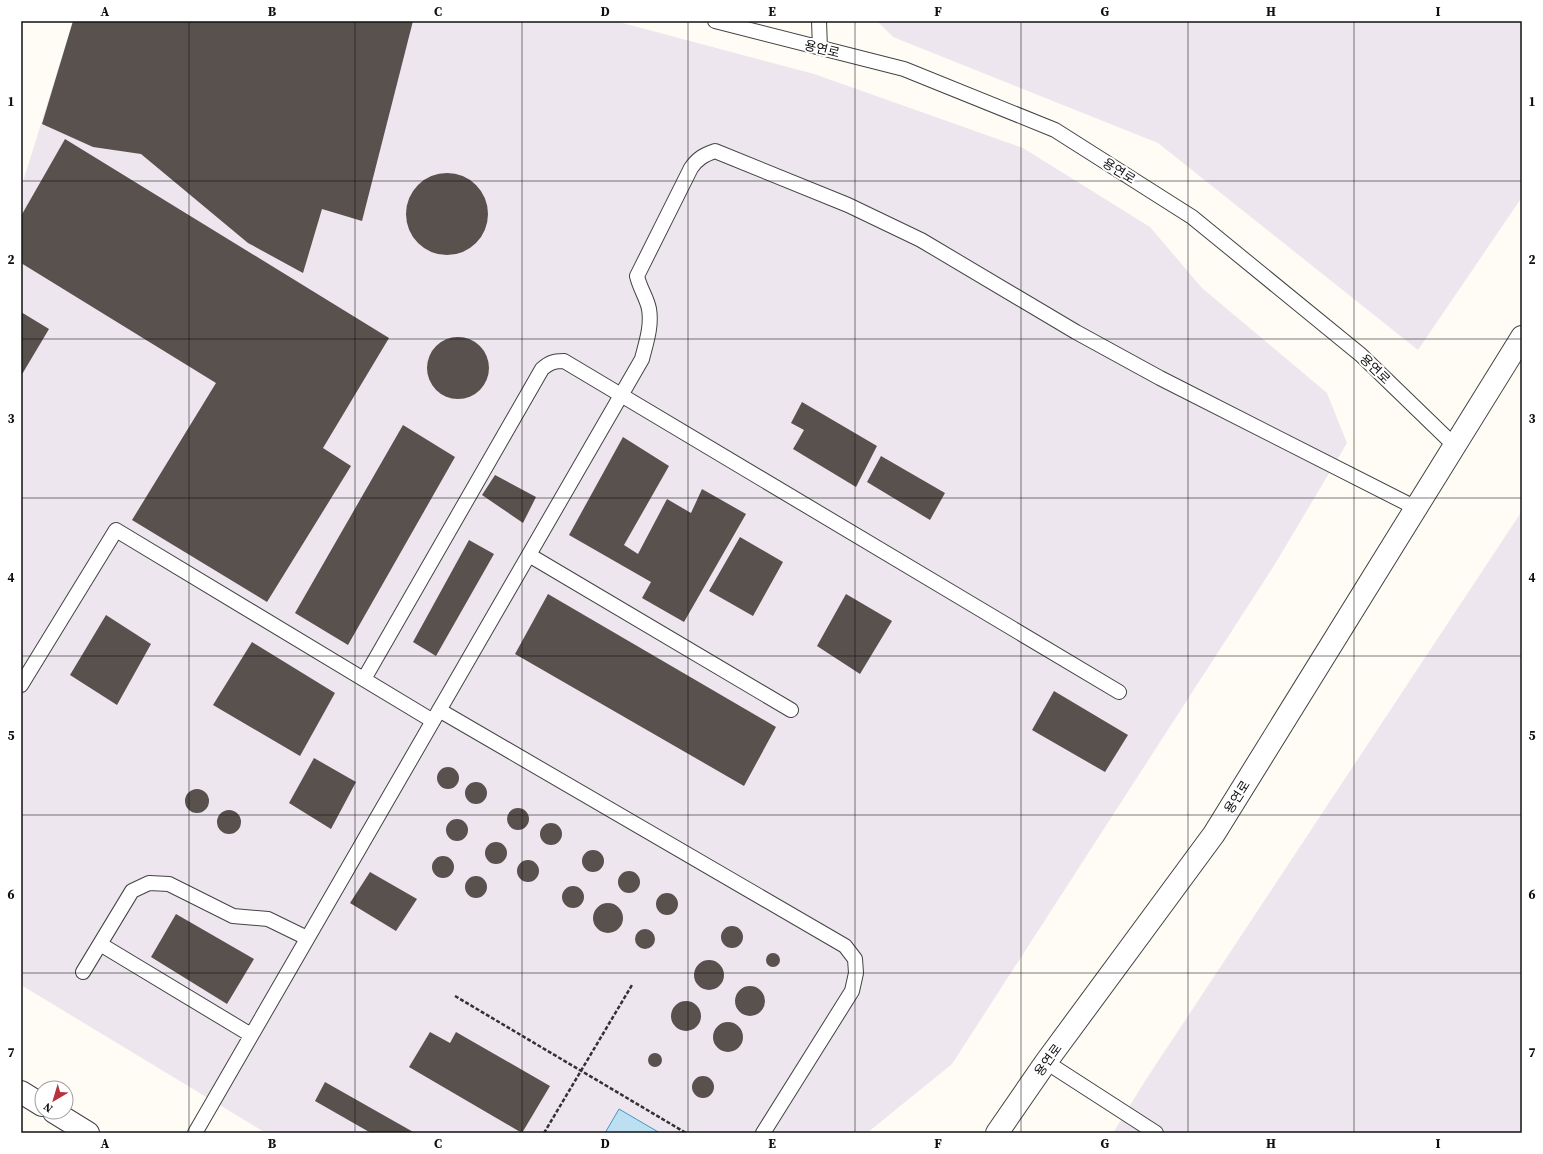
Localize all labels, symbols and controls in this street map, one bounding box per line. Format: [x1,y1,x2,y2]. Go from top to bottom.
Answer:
text: A [101,3,110,20]
text: B [268,3,277,20]
text: C [434,3,442,20]
text: D [600,3,610,20]
text: E [768,3,776,20]
text: F [934,3,942,20]
text: G [1101,3,1110,20]
text: H [1266,3,1276,20]
text: I [1435,3,1441,20]
street label: 용연로 [803,36,841,62]
text: 1 [7,93,15,110]
text: 1 [1528,93,1536,110]
street label: 용연로 [1099,154,1139,188]
text: 2 [7,251,15,268]
text: 2 [1528,251,1536,268]
street label: 용연로 [1356,350,1394,388]
text: 3 [7,410,15,427]
text: 3 [1528,410,1536,427]
text: 4 [7,569,15,586]
text: 4 [1528,569,1536,586]
text: 5 [7,727,15,744]
text: 5 [1528,727,1536,744]
street label: 용연로 [1220,777,1254,817]
text: 6 [7,886,15,903]
text: 6 [1528,886,1536,903]
street label: 용연로 [1031,1040,1065,1080]
text: 7 [7,1044,15,1061]
text: 7 [1528,1044,1536,1061]
north arrow [34,1080,74,1120]
text: N [40,1099,56,1116]
text: A [101,1135,110,1152]
text: B [268,1135,277,1152]
text: C [434,1135,442,1152]
text: D [600,1135,610,1152]
text: E [768,1135,776,1152]
text: F [934,1135,942,1152]
text: G [1101,1135,1110,1152]
text: H [1266,1135,1276,1152]
text: I [1435,1135,1441,1152]

